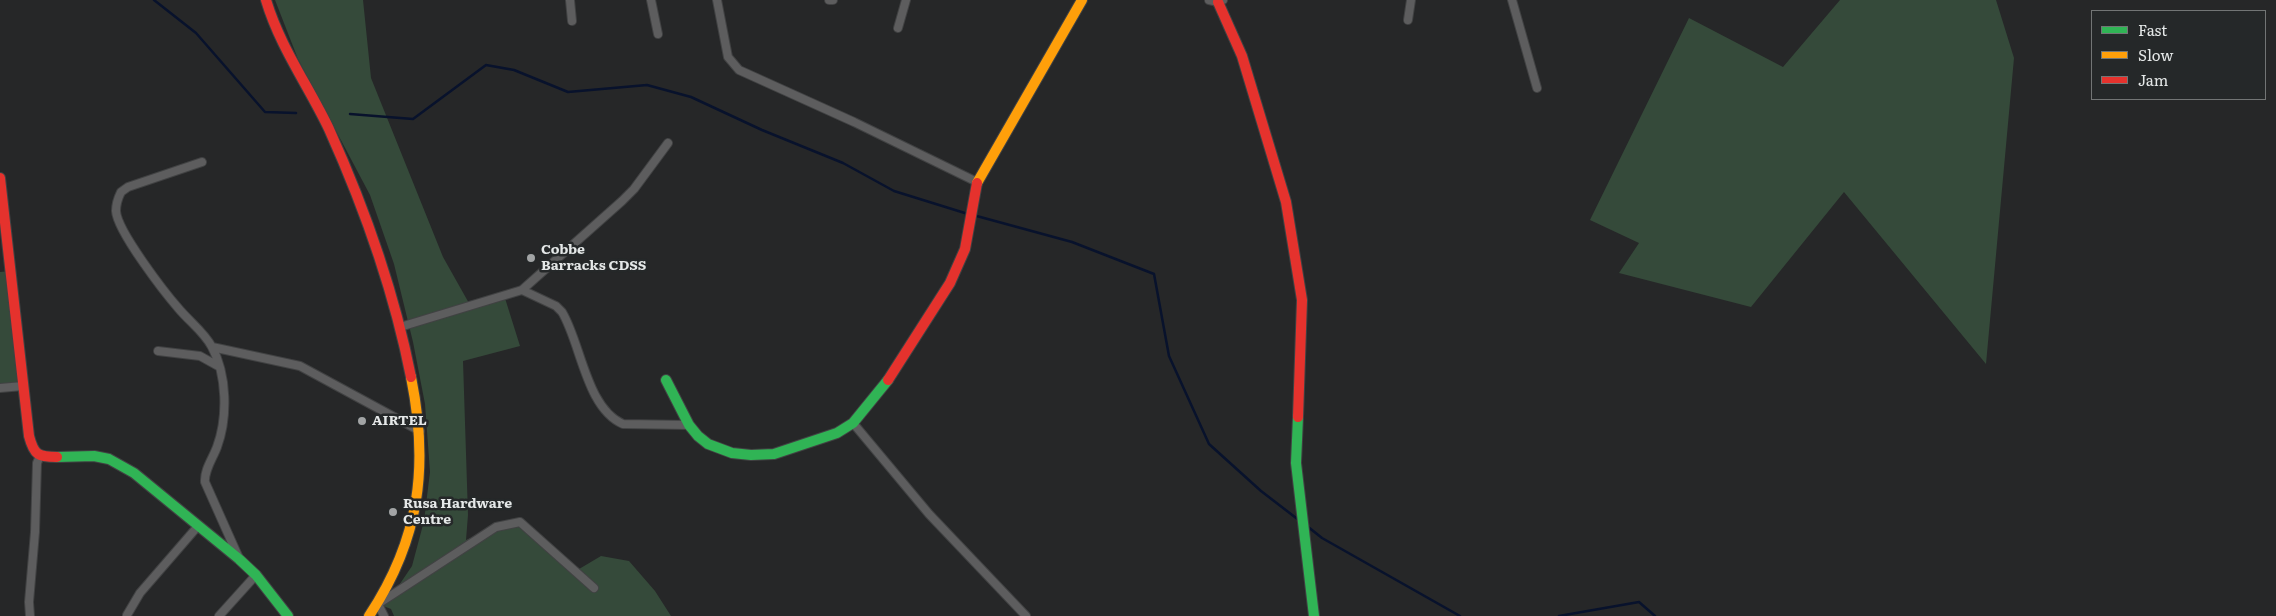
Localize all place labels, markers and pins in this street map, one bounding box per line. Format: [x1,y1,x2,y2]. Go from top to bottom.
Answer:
place label: Cobbe Barracks CDSS [541,242,646,274]
marker: Cobbe Barracks CDSS [525,252,537,264]
place label: AIRTEL [372,413,427,429]
marker: AIRTEL [356,415,368,427]
place label: Rusa Hardware Centre [403,496,512,528]
marker: Rusa Hardware Centre [387,506,399,518]

